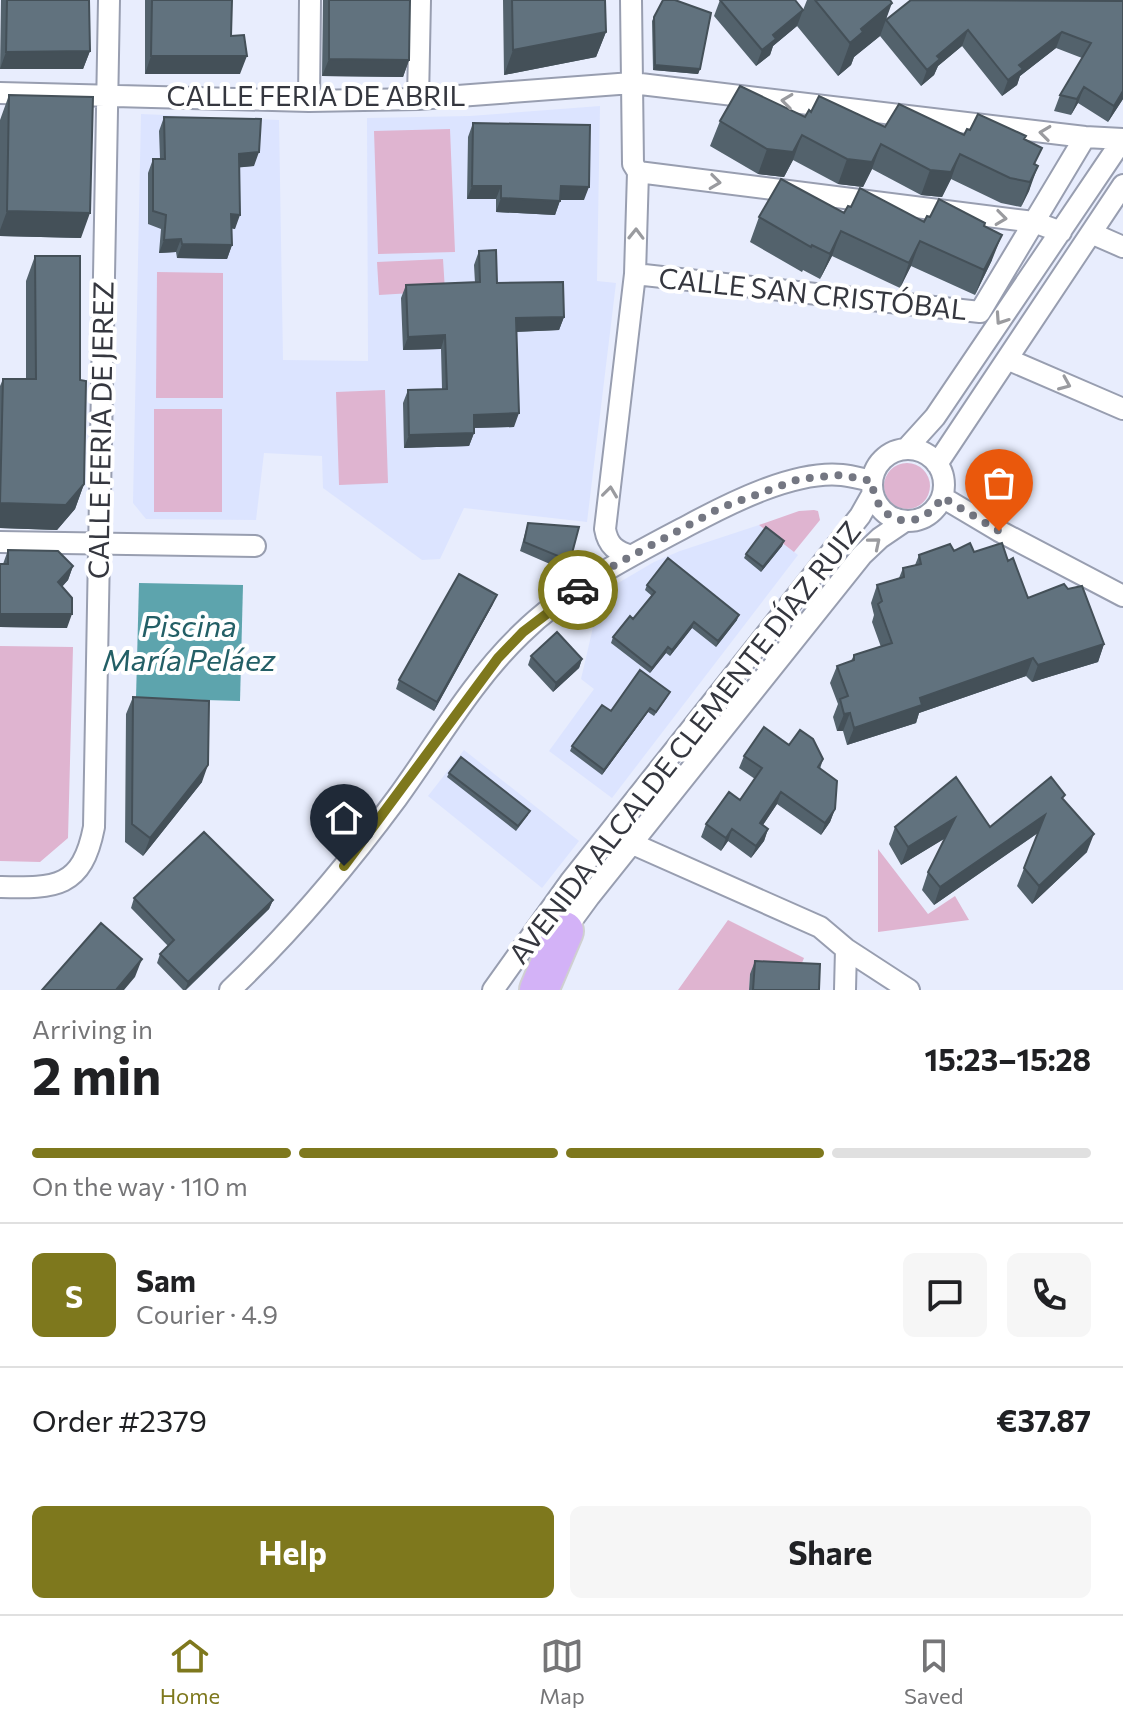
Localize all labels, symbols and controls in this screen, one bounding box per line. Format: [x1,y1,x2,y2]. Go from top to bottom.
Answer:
street label: CALLE FERIA DE ABRIL [166,78,466,112]
one-way arrow [780,93,793,110]
one-way arrow [1038,124,1051,141]
one-way arrow [709,174,722,191]
one-way arrow [994,209,1008,226]
one-way arrow [627,227,645,240]
street label: CALLE SAN CRISTÓBAL [657,260,969,326]
street label: CALLE FERIA DE JEREZ [80,281,120,579]
one-way arrow [996,311,1011,325]
one-way arrow [1057,375,1071,391]
pin [965,449,1033,531]
icon: bag [977,461,1021,505]
one-way arrow [601,486,618,499]
street label: AVENIDA ALCALDE CLEMENTE DÍAZ RUIZ [501,514,867,970]
one-way arrow [866,538,881,553]
courier [538,550,618,630]
icon: car [556,568,600,612]
water label: Piscina María Peláez [102,606,276,677]
pin [310,784,378,866]
icon: home [322,796,366,840]
text: Arriving in [32,1013,153,1044]
text: 15:23–15:28 [925,1040,1091,1077]
text: 2 min [32,1042,161,1106]
text: On the way · 110 m [32,1170,248,1201]
button: chat [903,1253,987,1337]
button: phone [1007,1253,1091,1337]
text: Sam [136,1261,196,1298]
text: S [65,1277,83,1314]
text: Courier · 4.9 [136,1298,278,1329]
text: Order #2379 [32,1401,207,1438]
text: €37.87 [996,1401,1091,1438]
button: Help [32,1506,554,1598]
button: Share [570,1506,1091,1598]
tab: Home [160,1634,220,1709]
tab: Map [539,1634,585,1709]
tab: Saved [904,1634,963,1709]

